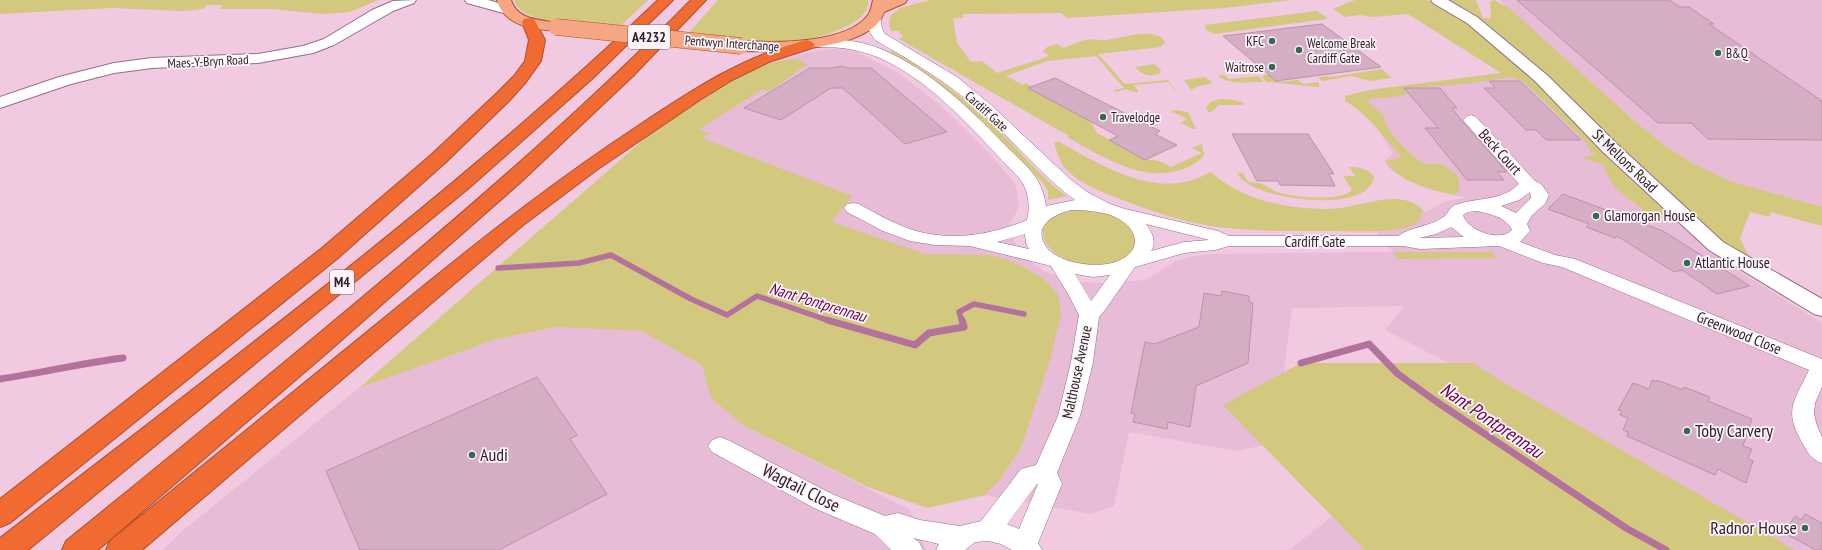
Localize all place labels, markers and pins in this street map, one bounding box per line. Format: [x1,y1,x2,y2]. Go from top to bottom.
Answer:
place label: KFC [1246,33,1264,50]
place label: Welcome Break Cardiff Gate [1307,35,1376,67]
marker: KFC [1267,36,1277,46]
marker: Welcome Break Cardiff Gate [1294,45,1304,55]
place label: B&Q [1726,45,1749,62]
marker: B&Q [1713,48,1723,58]
place label: Waitrose [1225,59,1264,76]
marker: Waitrose [1267,62,1277,72]
place label: Travelodge [1111,109,1160,126]
marker: Travelodge [1098,112,1108,122]
place label: Glamorgan House [1604,206,1696,225]
marker: Glamorgan House [1591,211,1601,221]
place label: Atlantic House [1695,253,1770,272]
marker: Atlantic House [1682,258,1692,268]
place label: Toby Carvery [1695,419,1773,442]
marker: Toby Carvery [1682,426,1692,436]
place label: Audi [480,443,508,466]
marker: Audi [467,450,477,460]
place label: Radnor House [1710,516,1797,539]
marker: Radnor House [1800,523,1810,533]

